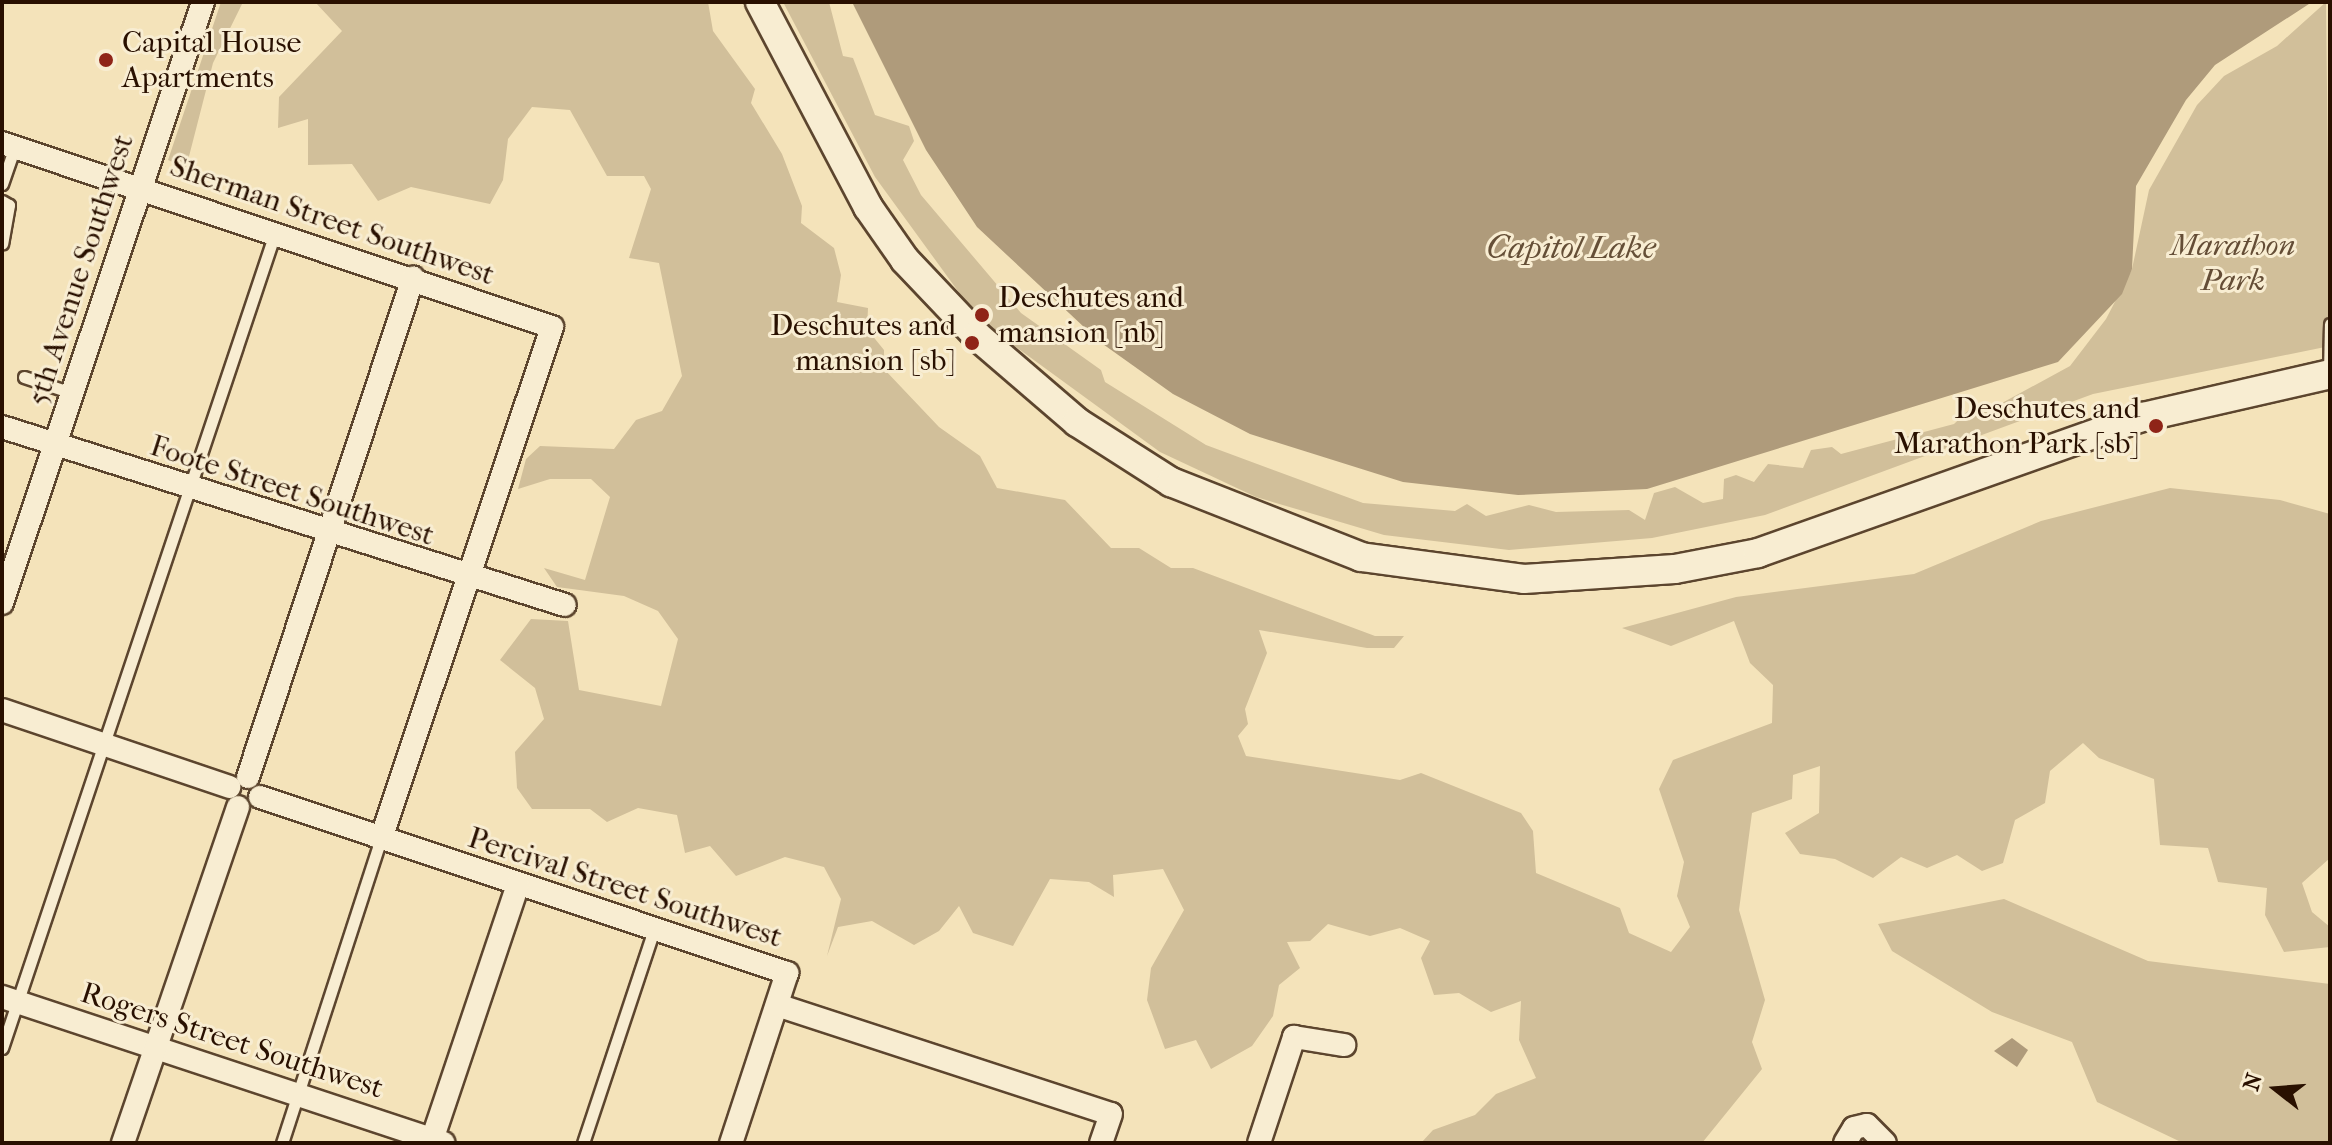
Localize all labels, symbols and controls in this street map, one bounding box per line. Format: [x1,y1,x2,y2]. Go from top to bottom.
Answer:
place label: Capital House Apartments [122,25,301,96]
marker: Capital House Apartments [97,51,115,69]
street label: 5th Avenue Southwest [20,130,142,410]
street label: Sherman Street Southwest [165,149,499,293]
park label: Marathon Park [2171,228,2295,298]
water label: Capitol Lake [1486,229,1656,267]
place label: Deschutes and mansion [nb] [998,280,1184,350]
marker: Deschutes and mansion [nb] [973,306,991,324]
place label: Deschutes and mansion [sb] [770,308,956,378]
marker: Deschutes and mansion [sb] [963,334,981,352]
place label: Deschutes and Marathon Park [sb] [1894,391,2140,462]
marker: Deschutes and Marathon Park [sb] [2147,417,2165,435]
street label: Foote Street Southwest [145,428,439,554]
street label: Percival Street Southwest [463,820,787,956]
street label: Rogers Street Southwest [76,975,388,1107]
north arrow [2236,1049,2316,1129]
text: N [2238,1070,2268,1094]

